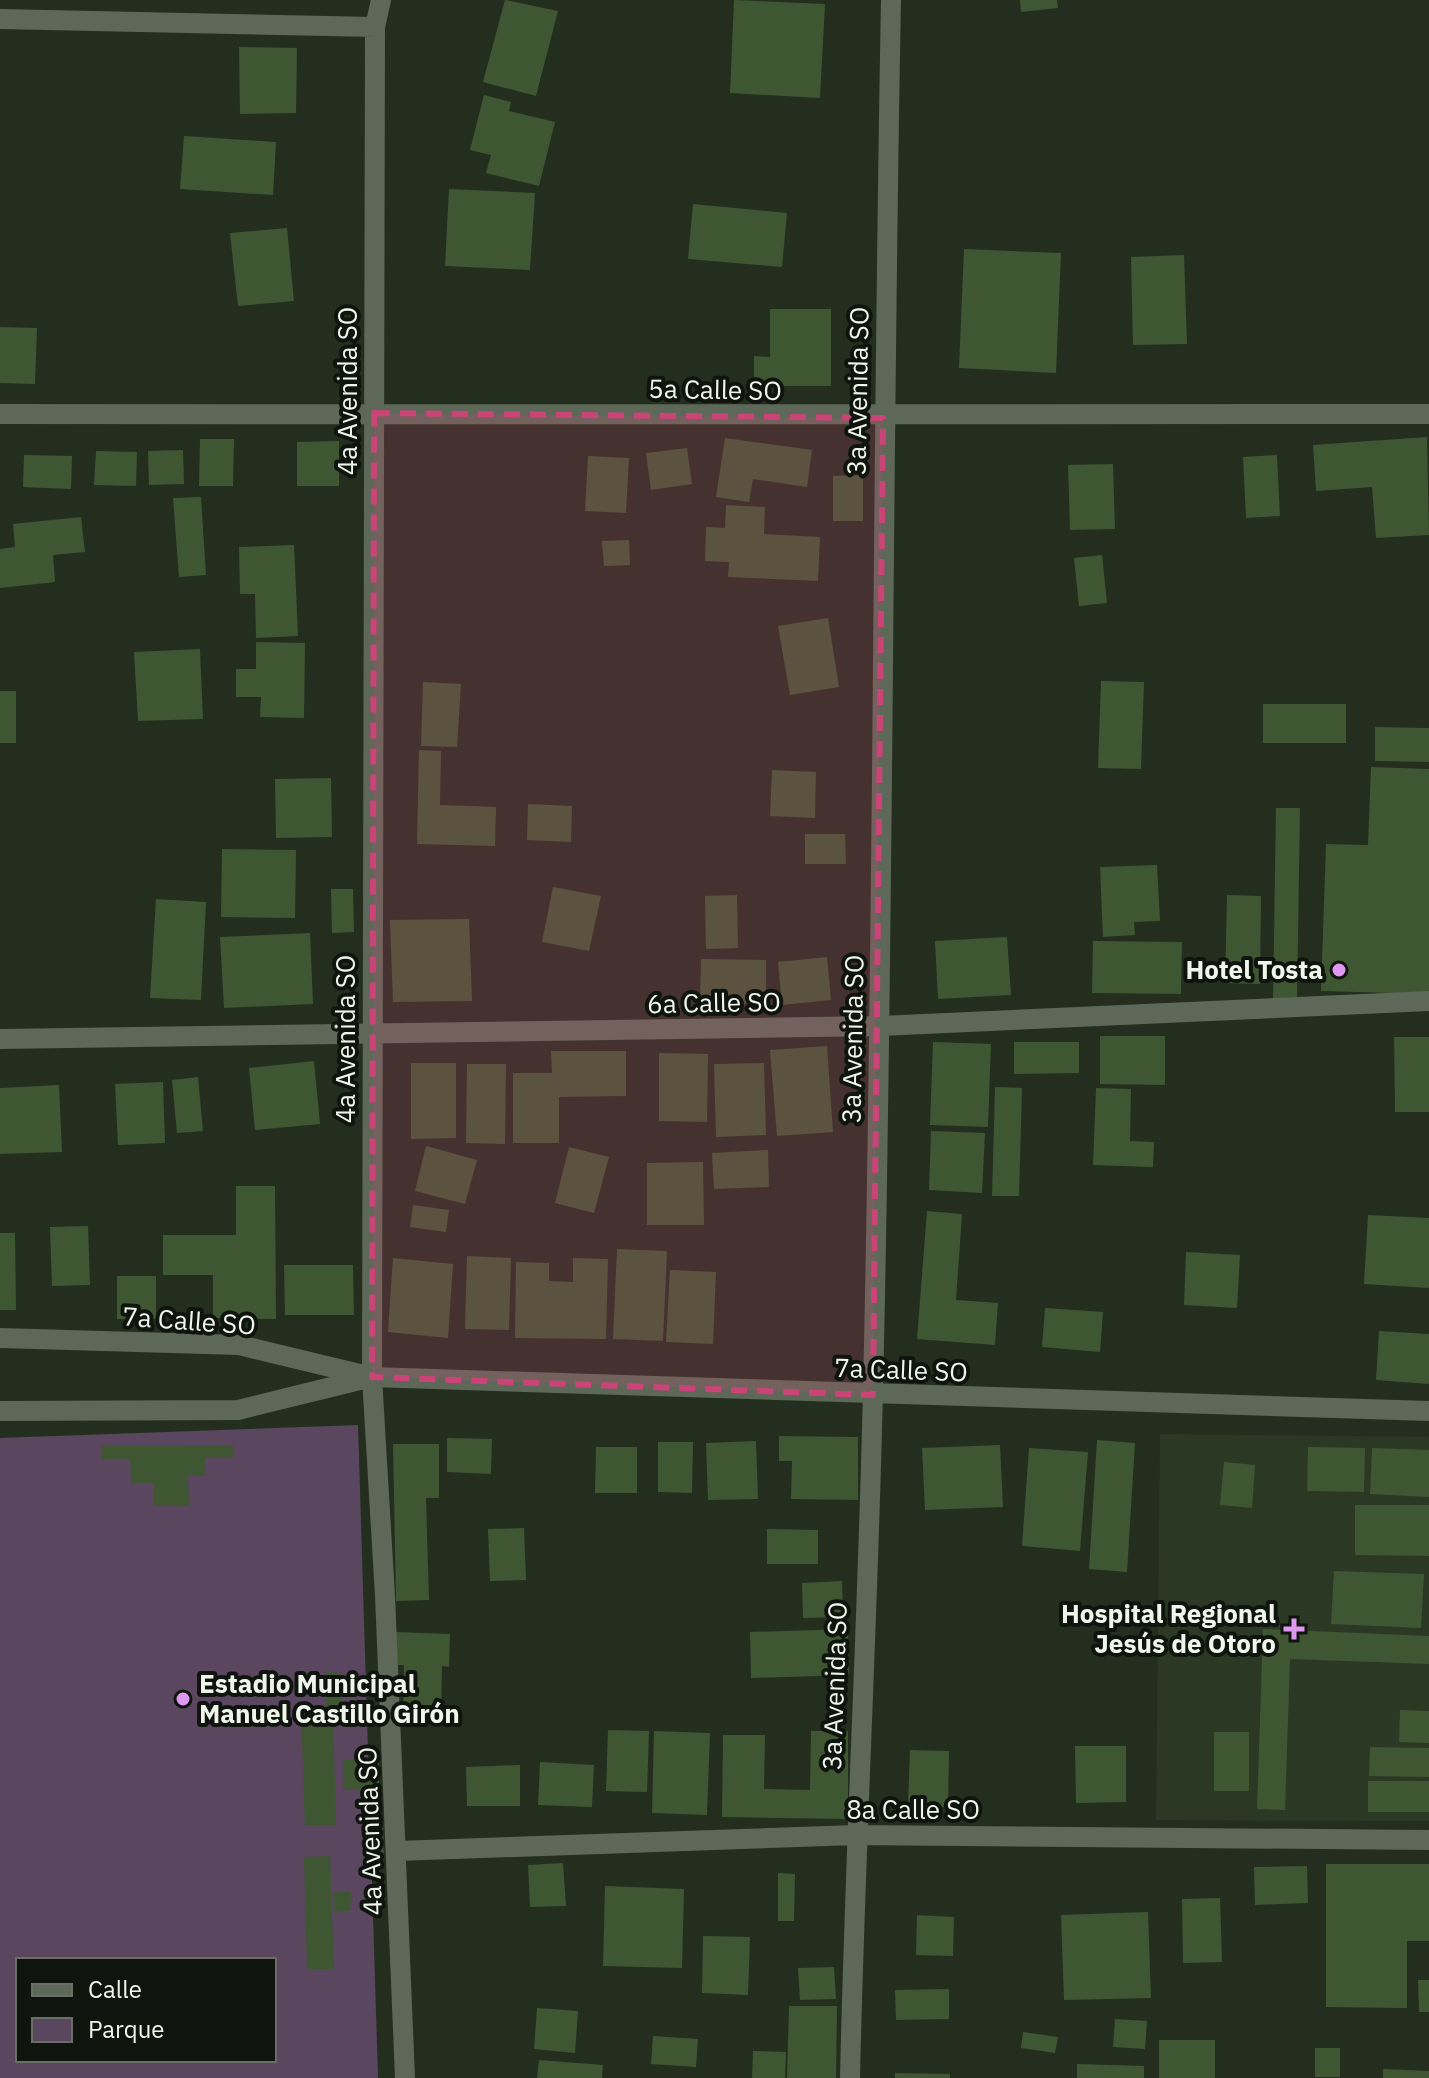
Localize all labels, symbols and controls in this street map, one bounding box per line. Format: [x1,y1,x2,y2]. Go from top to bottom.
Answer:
street label: 3a Avenida SO [839,306,875,476]
street label: 4a Avenida SO [330,307,364,475]
street label: 5a Calle SO [648,371,782,407]
place label: Hotel Tosta [1185,952,1323,986]
street label: 3a Avenida SO [834,954,870,1124]
street label: 4a Avenida SO [328,955,362,1123]
marker: Hotel Tosta [1330,961,1348,979]
street label: 6a Calle SO [647,984,781,1020]
street label: 7a Calle SO [121,1298,257,1342]
street label: 7a Calle SO [834,1350,968,1388]
place label: Hospital Regional Jesús de Otoro [1061,1596,1276,1660]
street label: 3a Avenida SO [814,1601,854,1771]
marker: Hospital Regional Jesús de Otoro [1283,1618,1305,1640]
place label: Estadio Municipal Manuel Castillo Girón [199,1666,460,1730]
marker: Estadio Municipal Manuel Castillo Girón [174,1690,192,1708]
street label: 4a Avenida SO [349,1746,389,1916]
street label: 8a Calle SO [846,1792,980,1826]
legend [16,1958,276,2062]
text: Calle [88,1973,142,2005]
text: Parque [88,2013,165,2045]

